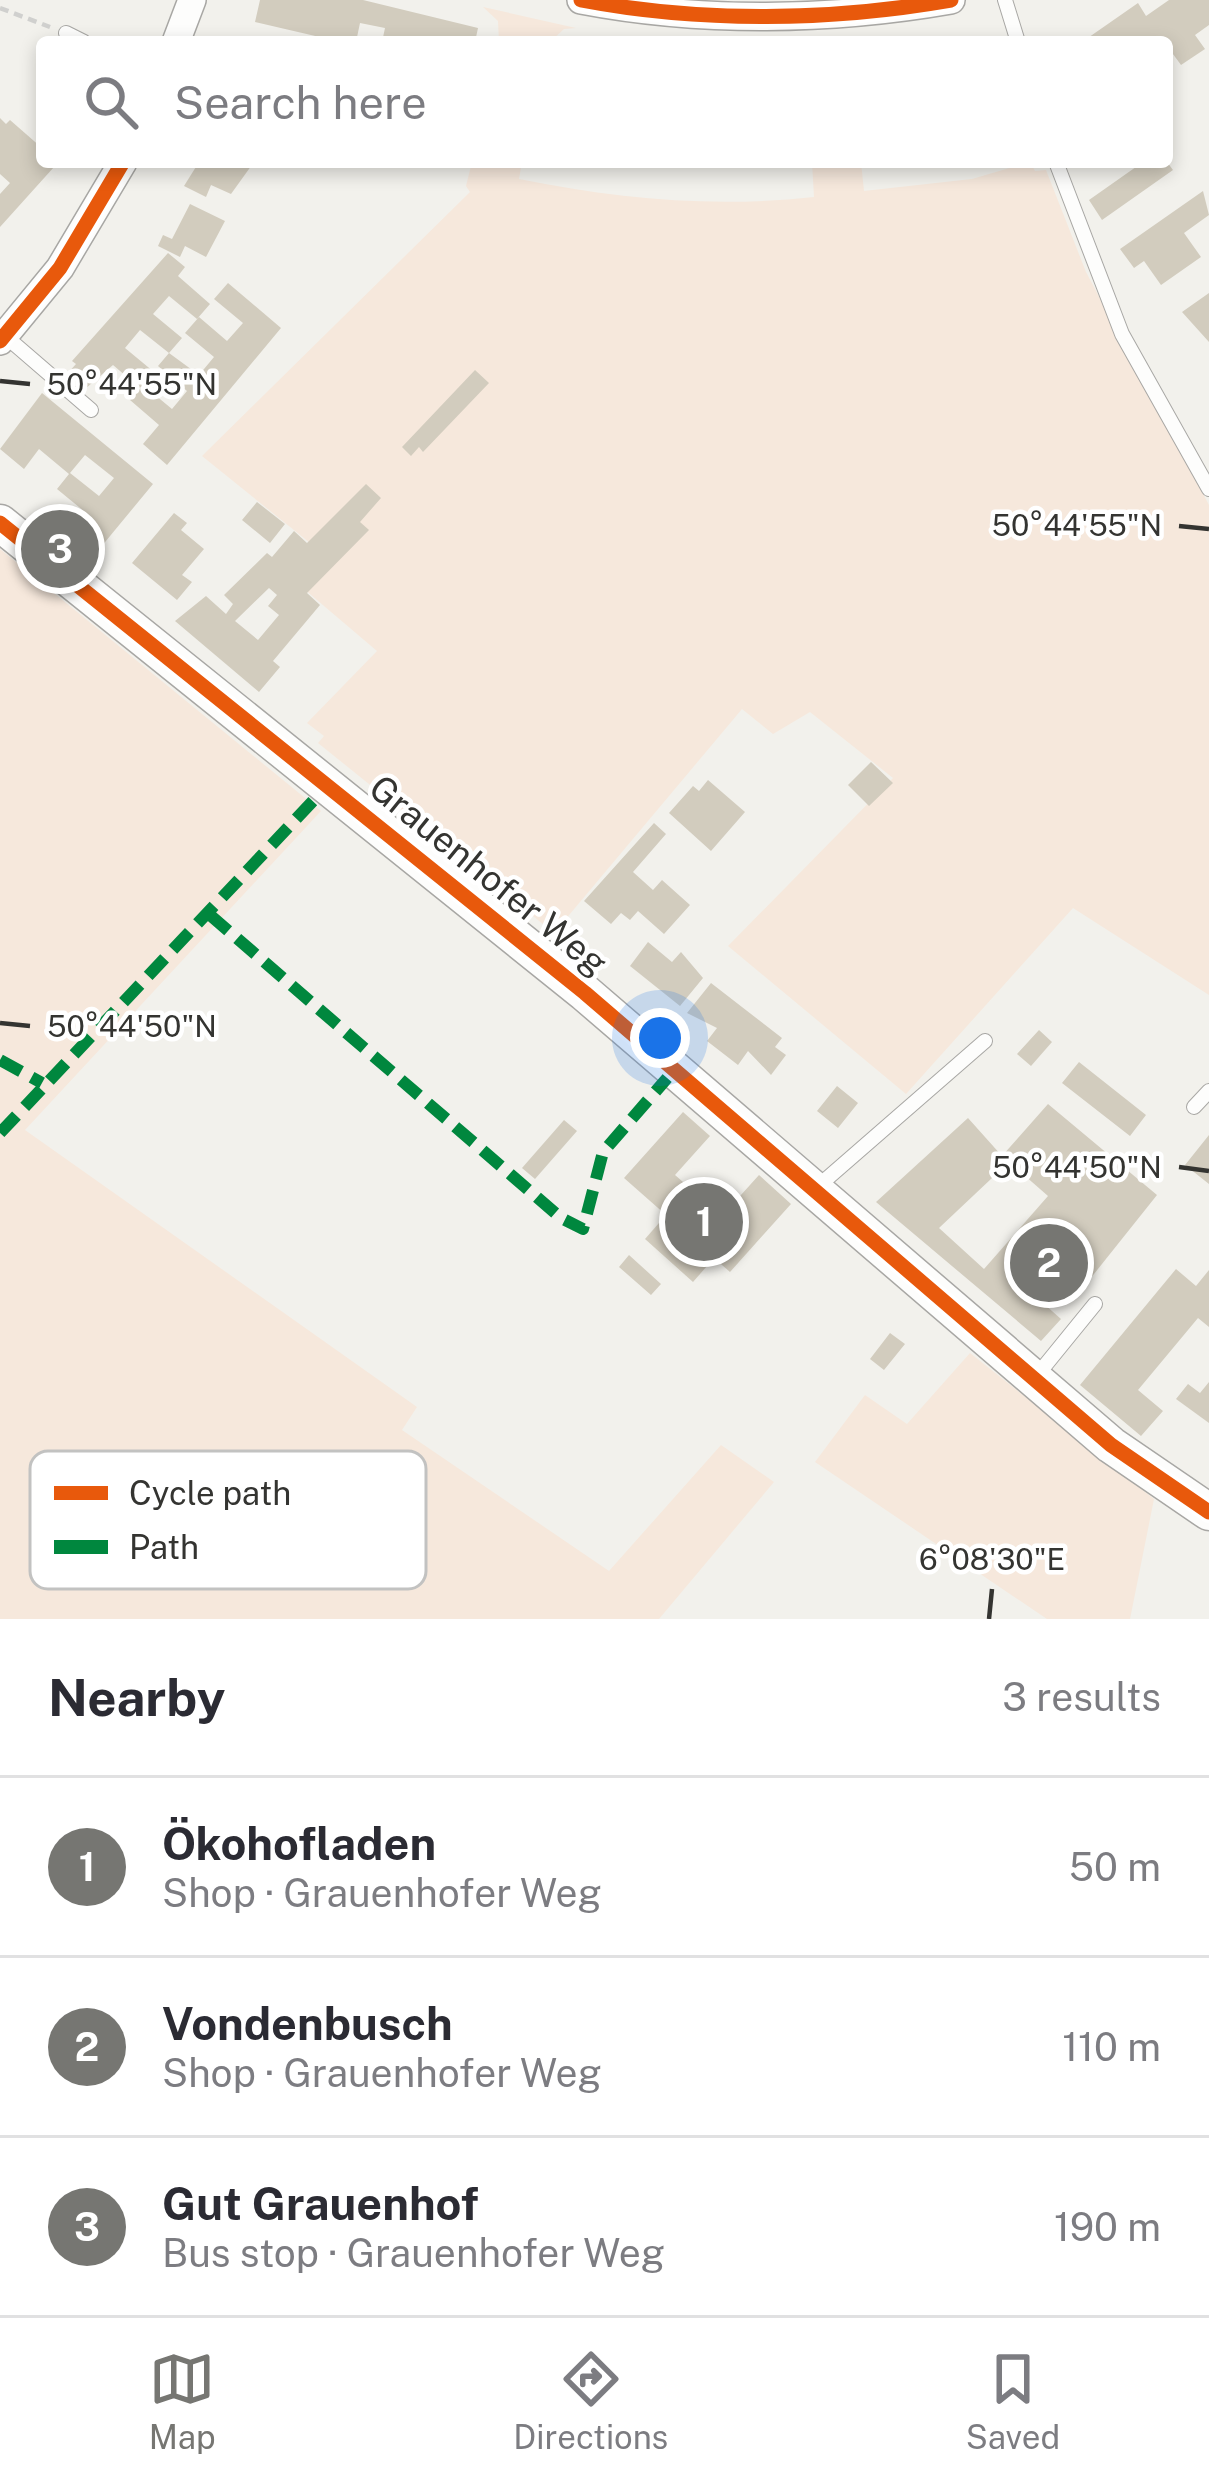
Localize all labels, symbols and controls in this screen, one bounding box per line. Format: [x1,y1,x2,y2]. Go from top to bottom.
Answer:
search box [36,36,1173,168]
icon: search [78,69,144,135]
text: Search here [174,76,427,129]
text: 50°44'55"N [47,366,217,402]
pin: 3 [21,504,99,594]
text: 50°44'55"N [992,507,1162,543]
street label: Grauenhofer Weg [362,766,616,984]
text: 50°44'50"N [47,1008,217,1044]
your location [630,1008,690,1068]
text: 50°44'50"N [992,1149,1162,1185]
pin: 1 [665,1177,743,1267]
pin: 2 [1010,1218,1088,1308]
legend [30,1451,426,1589]
text: Cycle path [129,1474,291,1512]
text: Path [129,1528,199,1566]
text: 6°08'30"E [919,1541,1065,1577]
text: Nearby [48,1668,225,1727]
text: 3 results [1002,1674,1161,1720]
text: Ökohofladen [162,1817,436,1870]
text: 1 [79,1844,95,1890]
text: 50 m [1069,1844,1161,1890]
text: Shop · Grauenhofer Weg [162,1870,602,1916]
text: Vondenbusch [162,1997,453,2050]
text: 2 [75,2024,99,2070]
text: 110 m [1062,2024,1161,2070]
text: Shop · Grauenhofer Weg [162,2050,602,2096]
text: Gut Grauenhof [162,2177,479,2230]
text: 3 [74,2204,100,2250]
text: 190 m [1054,2204,1161,2250]
text: Bus stop · Grauenhofer Weg [162,2230,665,2276]
tab: Map [149,2346,216,2456]
tab: Directions [513,2346,668,2456]
tab: Saved [966,2346,1060,2456]

